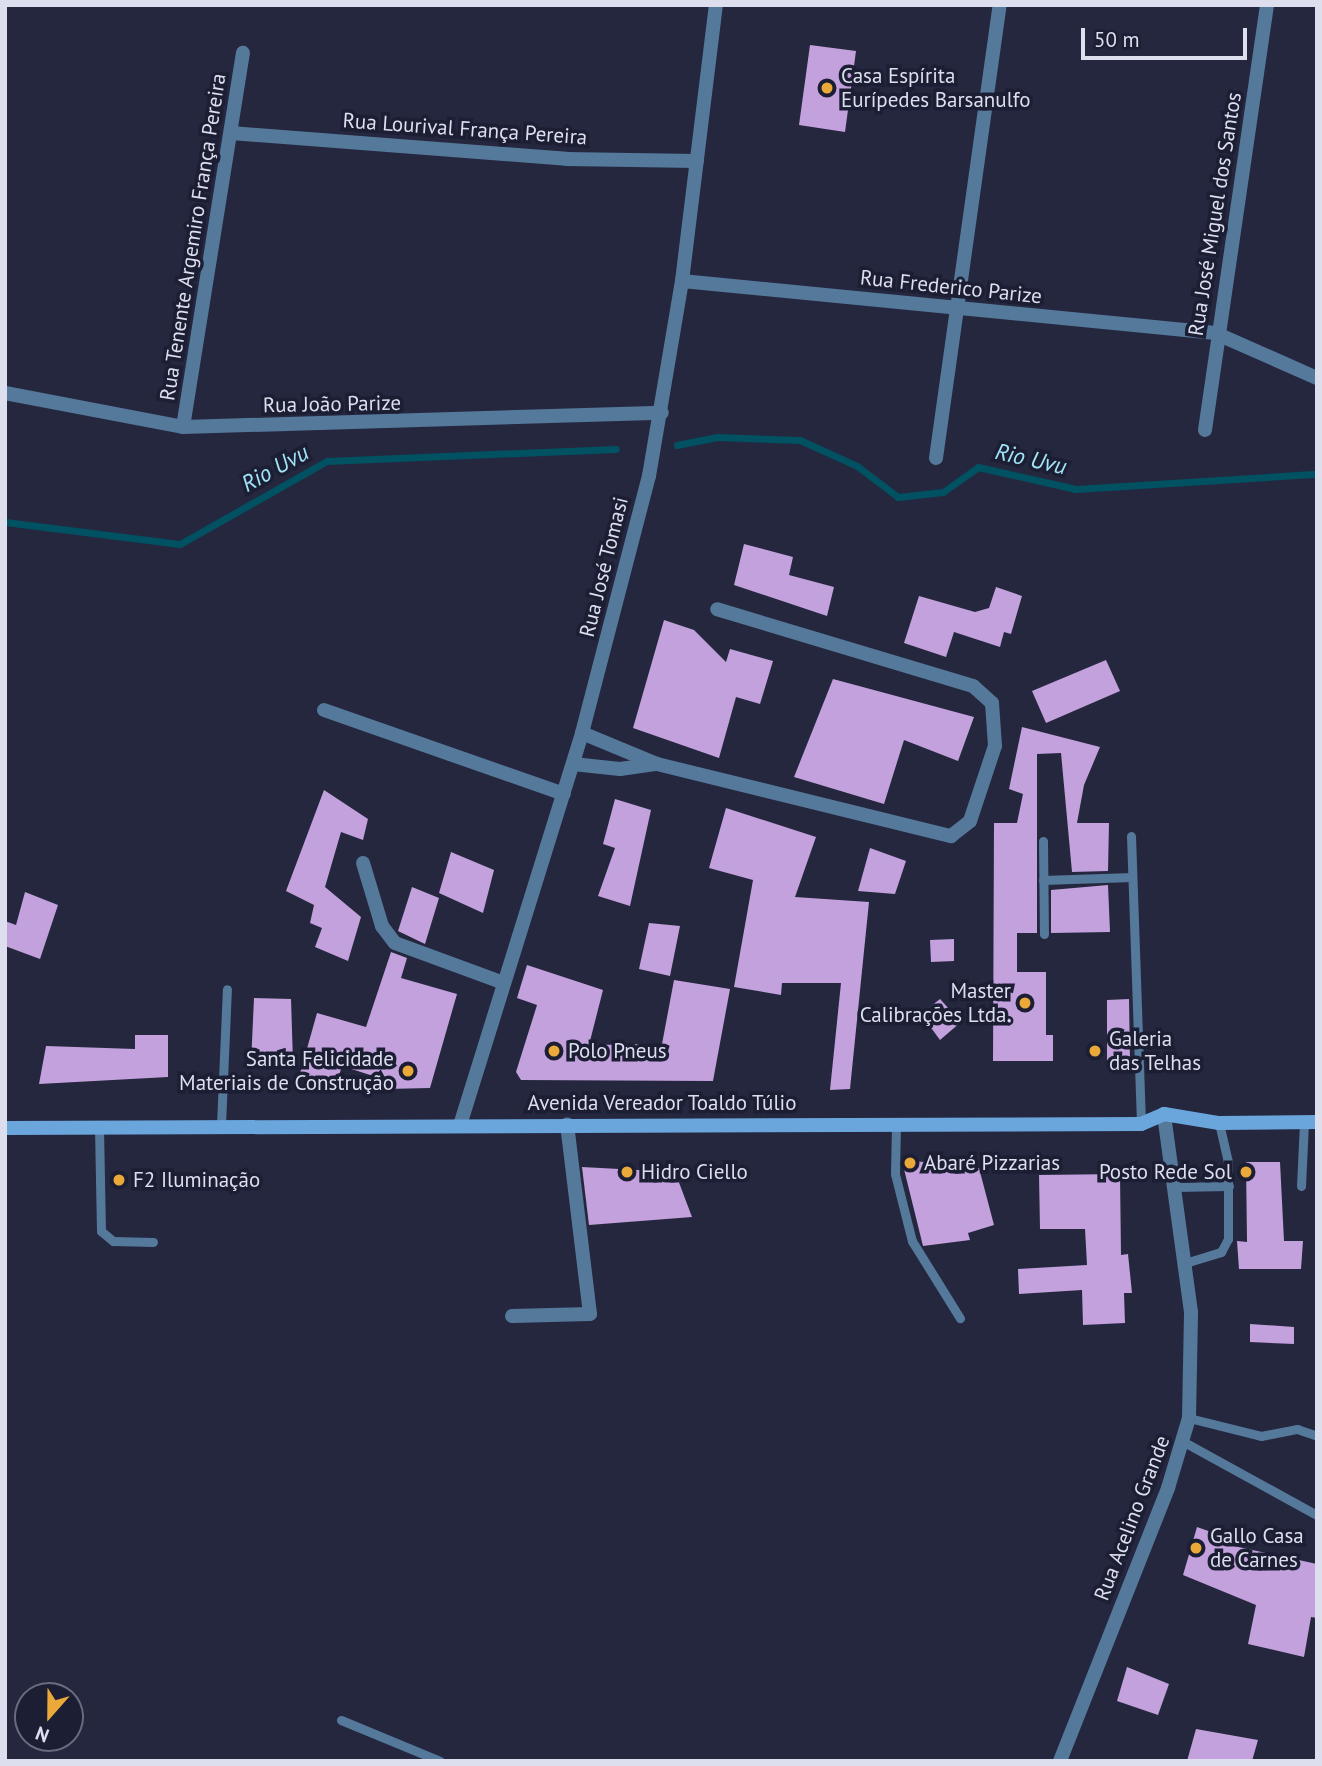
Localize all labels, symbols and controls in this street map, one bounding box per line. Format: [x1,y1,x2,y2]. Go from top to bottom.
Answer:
scale bar [1084,14,1250,58]
text: 50 m [1094,26,1140,53]
place label: Casa Espírita Eurípedes Barsanulfo [841,63,1031,113]
street label: Rua Tenente Argemiro França Pereira [155,71,231,403]
marker: Casa Espírita Eurípedes Barsanulfo [819,80,835,96]
street label: Rua José Miguel dos Santos [1183,90,1247,338]
street label: Rua Lourival França Pereira [342,108,588,150]
street label: Rua Frederico Parize [859,265,1043,309]
street label: Rua João Parize [263,390,401,418]
water label: Rio Uvu [993,437,1069,481]
water label: Rio Uvu [237,438,313,498]
street label: Rua José Tomasi [574,494,634,640]
place label: Master Calibrações Ltda. [860,978,1011,1028]
marker: Master Calibrações Ltda. [1017,995,1033,1011]
place label: Galeria das Telhas [1109,1026,1202,1076]
place label: Polo Pneus [568,1038,667,1064]
marker: Polo Pneus [546,1043,562,1059]
marker: Galeria das Telhas [1087,1043,1103,1059]
place label: Santa Felicidade Materiais de Construção [179,1046,394,1096]
marker: Santa Felicidade Materiais de Construção [400,1063,416,1079]
street label: Avenida Vereador Toaldo Túlio [527,1090,797,1116]
place label: Abaré Pizzarias [924,1150,1060,1176]
marker: Abaré Pizzarias [902,1155,918,1171]
place label: Hidro Ciello [641,1159,748,1185]
place label: Posto Rede Sol [1099,1159,1232,1185]
marker: Hidro Ciello [619,1164,635,1180]
marker: Posto Rede Sol [1238,1164,1254,1180]
place label: F2 Iluminação [133,1167,260,1193]
marker: F2 Iluminação [111,1172,127,1188]
street label: Rua Acelino Grande [1089,1432,1175,1604]
place label: Gallo Casa de Carnes [1210,1523,1304,1573]
marker: Gallo Casa de Carnes [1188,1540,1204,1556]
north arrow [14,1682,84,1752]
text: N [32,1721,52,1748]

